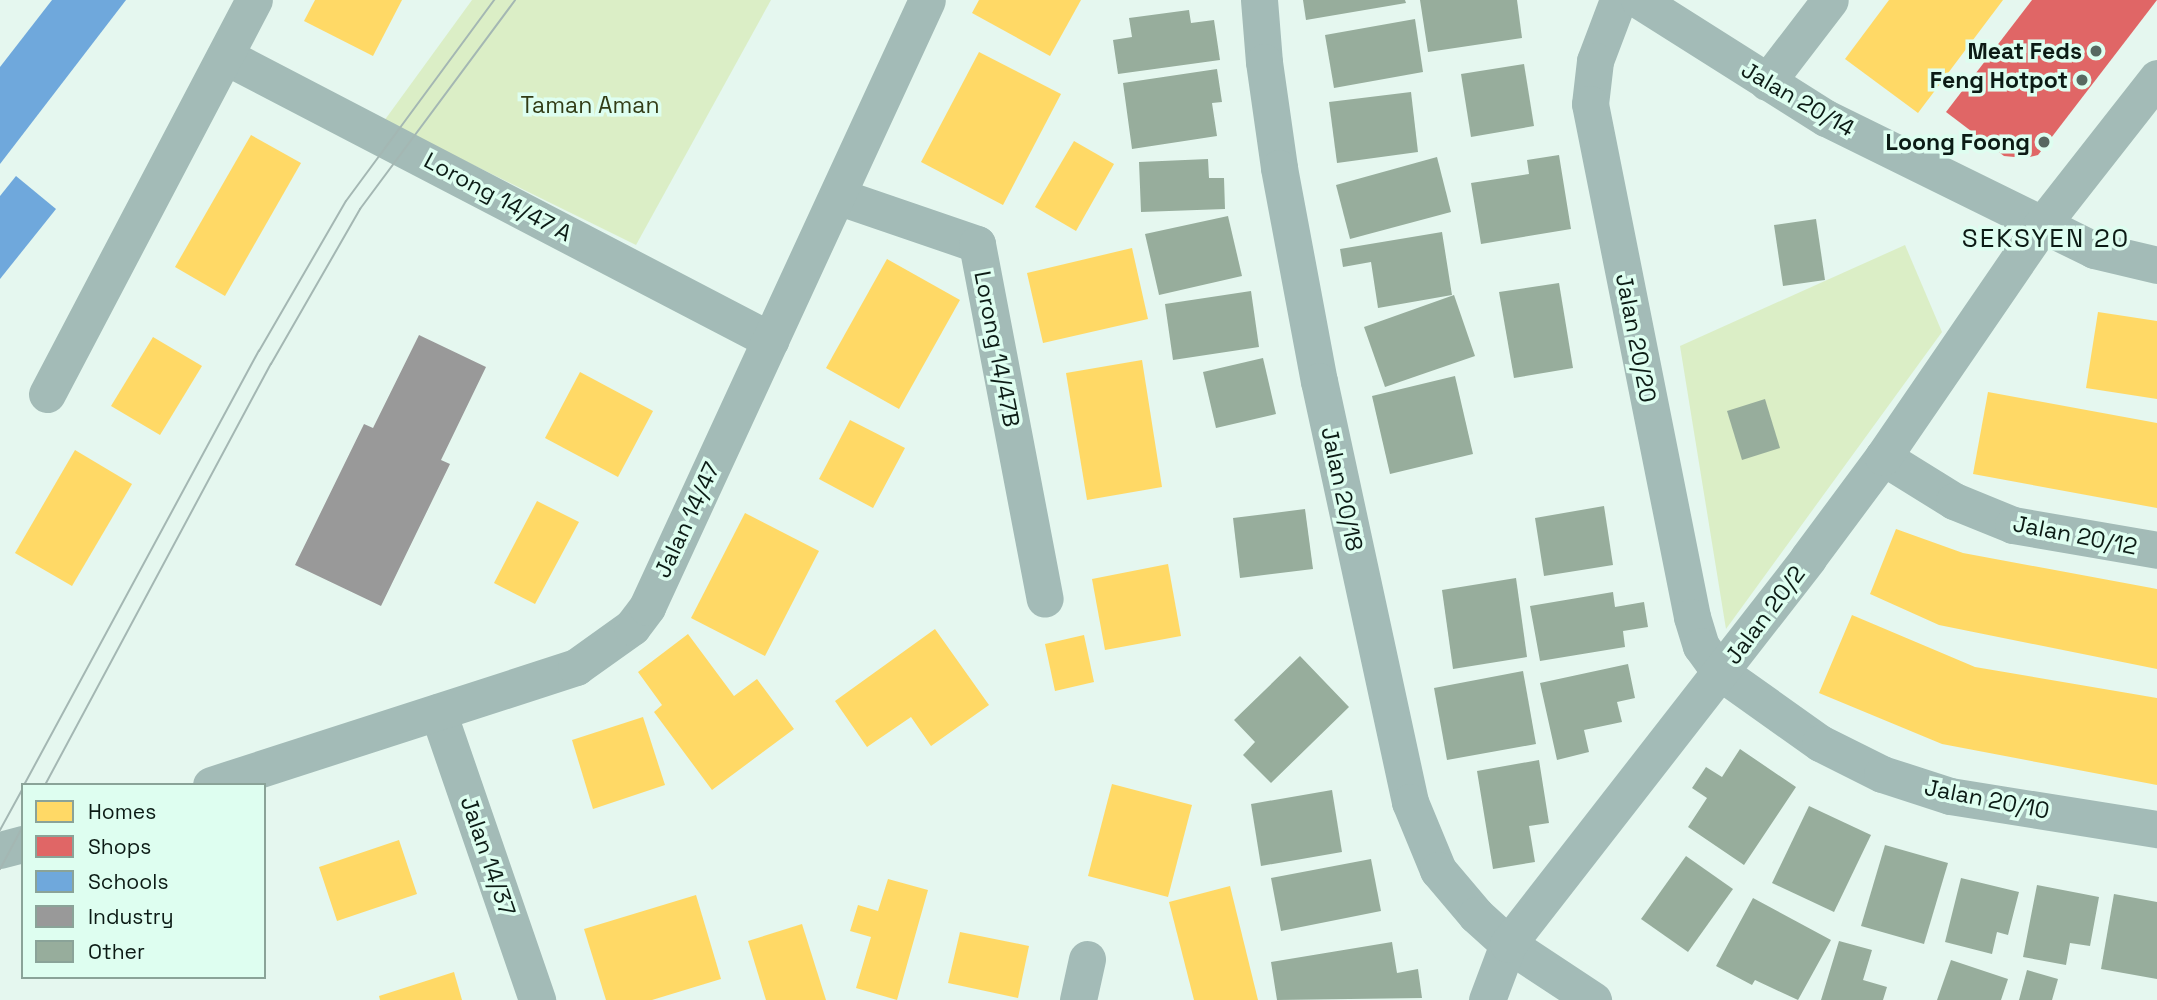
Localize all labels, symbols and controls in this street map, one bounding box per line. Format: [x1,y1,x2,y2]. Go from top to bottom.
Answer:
place label: Meat Feds [1967,37,2082,65]
marker: Meat Feds [2088,43,2104,59]
street label: Jalan 20/14 [1736,55,1860,143]
place label: Feng Hotpot [1930,66,2068,94]
marker: Feng Hotpot [2074,72,2090,88]
park label: Taman Aman [520,91,660,119]
place label: Loong Foong [1886,128,2030,156]
marker: Loong Foong [2036,134,2052,150]
street label: Lorong 14/47 A [419,146,577,248]
district label: SEKSYEN 20 [1963,223,2129,255]
street label: Lorong 14/47B [968,269,1026,429]
street label: Jalan 20/20 [1610,271,1662,405]
street label: Jalan 20/18 [1315,424,1369,554]
street label: Jalan 14/47 [648,458,726,582]
street label: Jalan 20/12 [2011,509,2139,561]
street label: Jalan 20/2 [1719,560,1811,670]
street label: Jalan 20/10 [1922,773,2052,825]
legend [21,783,266,979]
street label: Jalan 14/37 [455,793,521,919]
text: Homes [88,798,156,825]
text: Shops [88,833,151,860]
text: Schools [88,868,168,895]
text: Industry [88,903,174,930]
text: Other [88,938,145,965]

